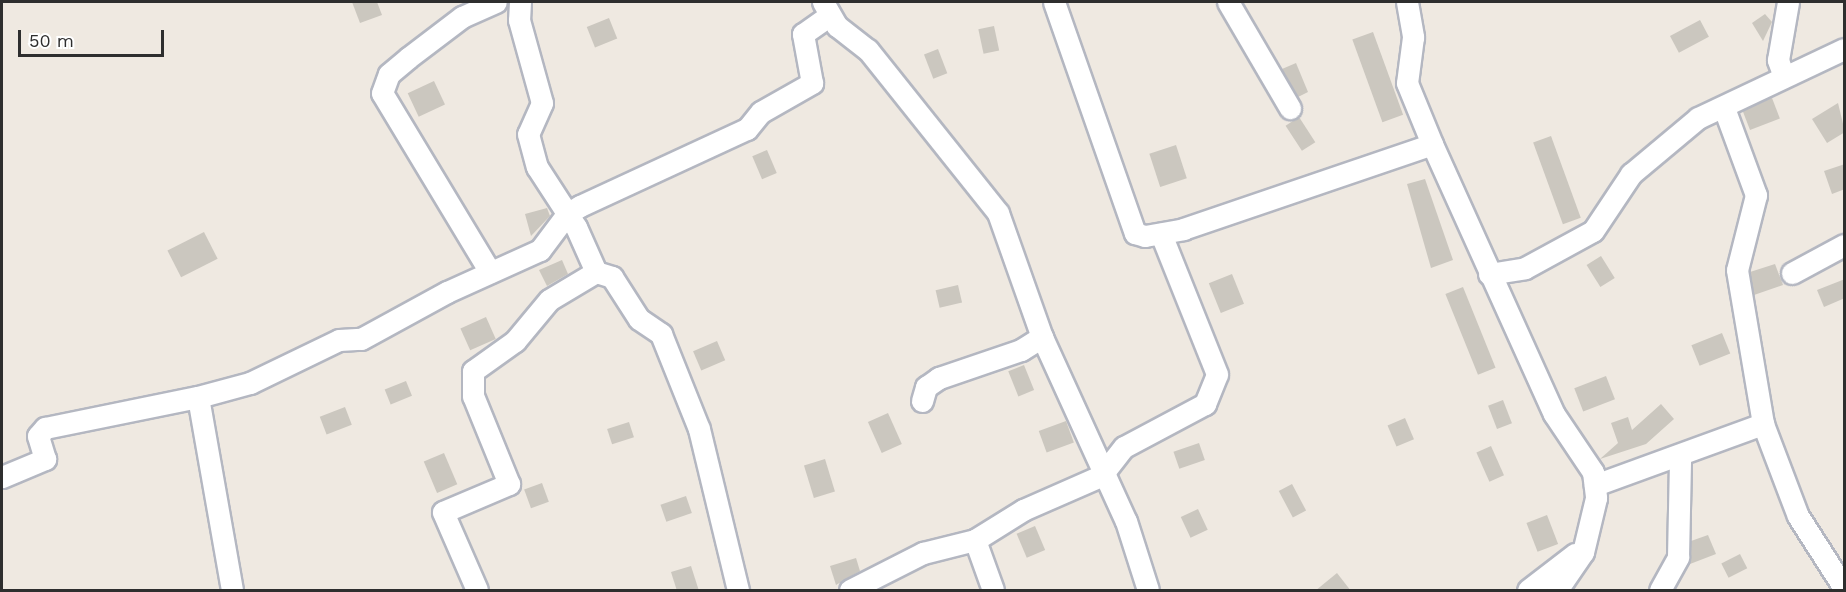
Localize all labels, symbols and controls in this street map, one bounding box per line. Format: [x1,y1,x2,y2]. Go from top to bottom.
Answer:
scale bar [21,18,166,56]
text: 50 m [29,30,74,51]

